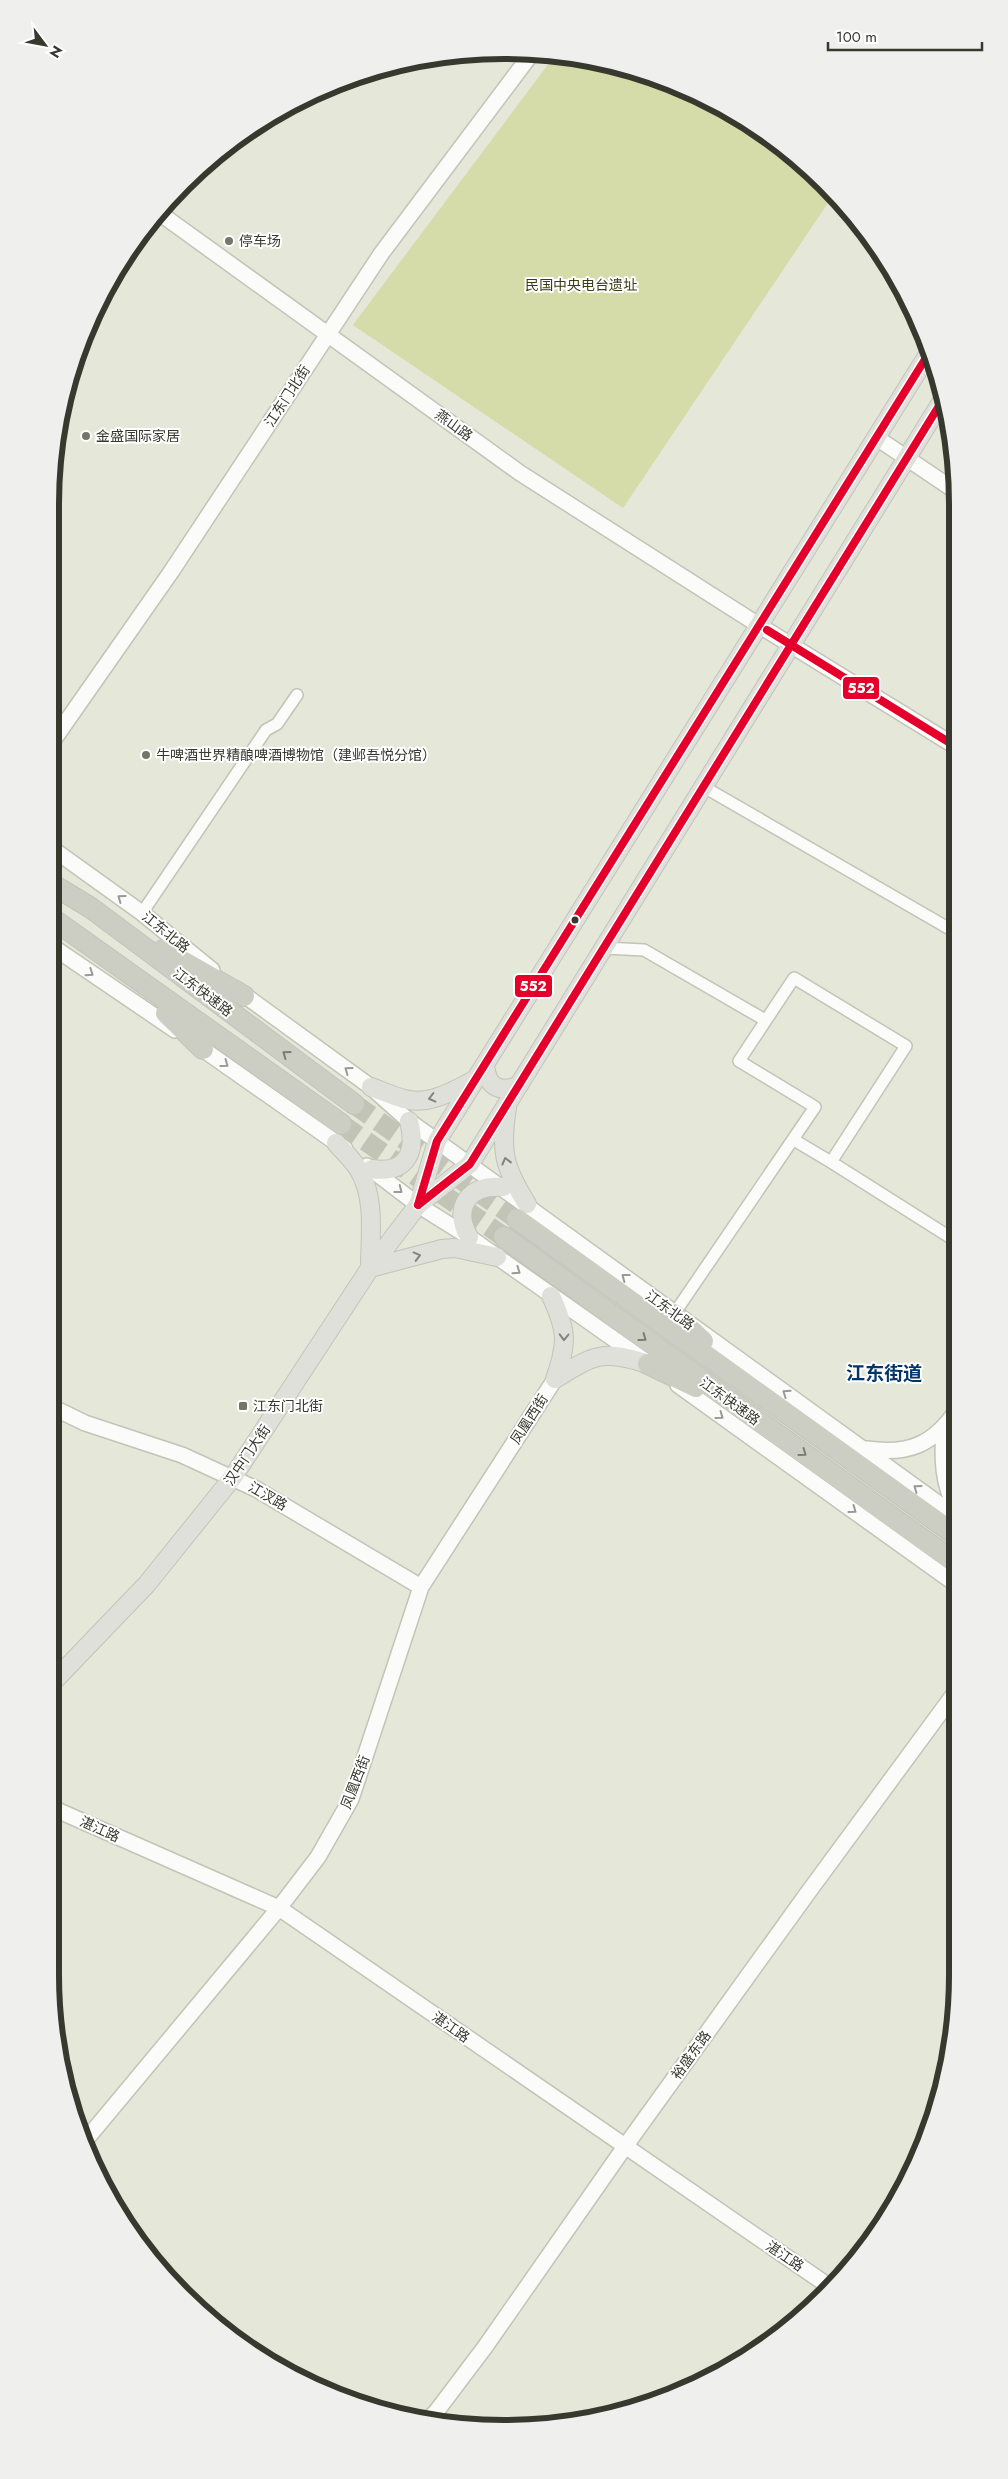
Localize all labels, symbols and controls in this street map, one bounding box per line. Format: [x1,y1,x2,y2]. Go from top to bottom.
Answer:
north arrow [20,20,70,70]
scale bar [828,20,982,52]
text: 100 m [836,26,877,48]
text: N [45,42,67,62]
place label: 停车场 [239,231,281,251]
marker: 停车场 [223,235,235,247]
park label: 民国中央电台遗址 [525,275,637,295]
street label: 江东门北街 [260,361,314,431]
street label: 燕山路 [431,405,477,445]
place label: 金盛国际家居 [96,426,180,446]
marker: 金盛国际家居 [80,430,92,442]
line badge: 552 [842,676,880,700]
text: 552 [847,678,875,698]
place label: 牛啤酒世界精酿啤酒博物馆（建邺吾悦分馆） [156,745,436,765]
marker: 牛啤酒世界精酿啤酒博物馆（建邺吾悦分馆） [140,749,152,761]
one-way arrow [117,895,127,904]
street label: 江东北路 [138,907,194,957]
unlabelled marker [570,915,580,925]
street label: 江东快速路 [169,963,237,1021]
one-way arrow [84,967,94,976]
line badge: 552 [514,974,553,998]
text: 552 [519,976,547,996]
one-way arrow [283,1052,292,1060]
one-way arrow [219,1058,229,1067]
one-way arrow [344,1067,354,1076]
one-way arrow [427,1092,436,1103]
one-way arrow [501,1156,512,1165]
one-way arrow [393,1185,402,1193]
one-way arrow [412,1251,421,1262]
one-way arrow [511,1265,520,1274]
one-way arrow [622,1275,631,1283]
street label: 江东北路 [641,1285,699,1335]
one-way arrow [637,1332,646,1340]
one-way arrow [559,1333,569,1341]
district label: 江东街道 [846,1360,922,1387]
street label: 江东快速路 [696,1372,764,1430]
street label: 凤凰西街 [505,1390,553,1448]
one-way arrow [782,1390,791,1399]
place label: 江东门北街 [253,1396,323,1416]
marker: 江东门北街 [237,1400,249,1412]
one-way arrow [715,1409,724,1419]
street label: 汉中门大街 [219,1420,275,1490]
one-way arrow [797,1447,807,1456]
street label: 江汊路 [245,1477,291,1515]
one-way arrow [913,1485,923,1494]
one-way arrow [847,1504,856,1513]
street label: 凤凰西街 [336,1752,374,1812]
street label: 湛江路 [77,1811,123,1847]
street label: 湛江路 [428,2007,474,2047]
street label: 裕盛东路 [666,2026,716,2084]
street label: 湛江路 [762,2236,808,2276]

